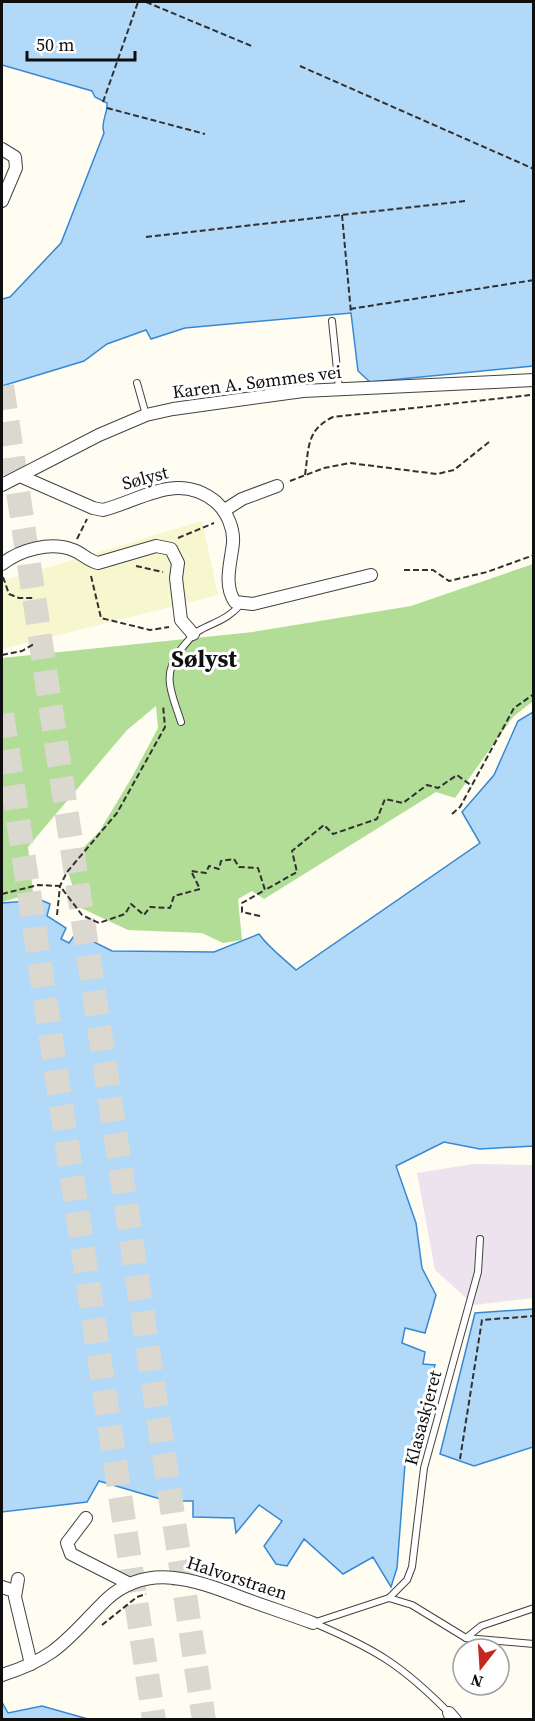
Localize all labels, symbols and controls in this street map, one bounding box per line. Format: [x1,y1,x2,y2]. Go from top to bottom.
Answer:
scale bar [27,24,135,62]
text: 50 m [36,32,74,57]
street label: Karen A. Sømmes vei [171,359,343,404]
street label: Sølyst [119,459,171,496]
district label: Sølyst [171,642,237,675]
street label: Klasaskjeret [398,1367,447,1468]
street label: Halvorstraen [184,1549,291,1606]
north arrow [451,1637,511,1697]
text: N [467,1669,485,1694]

